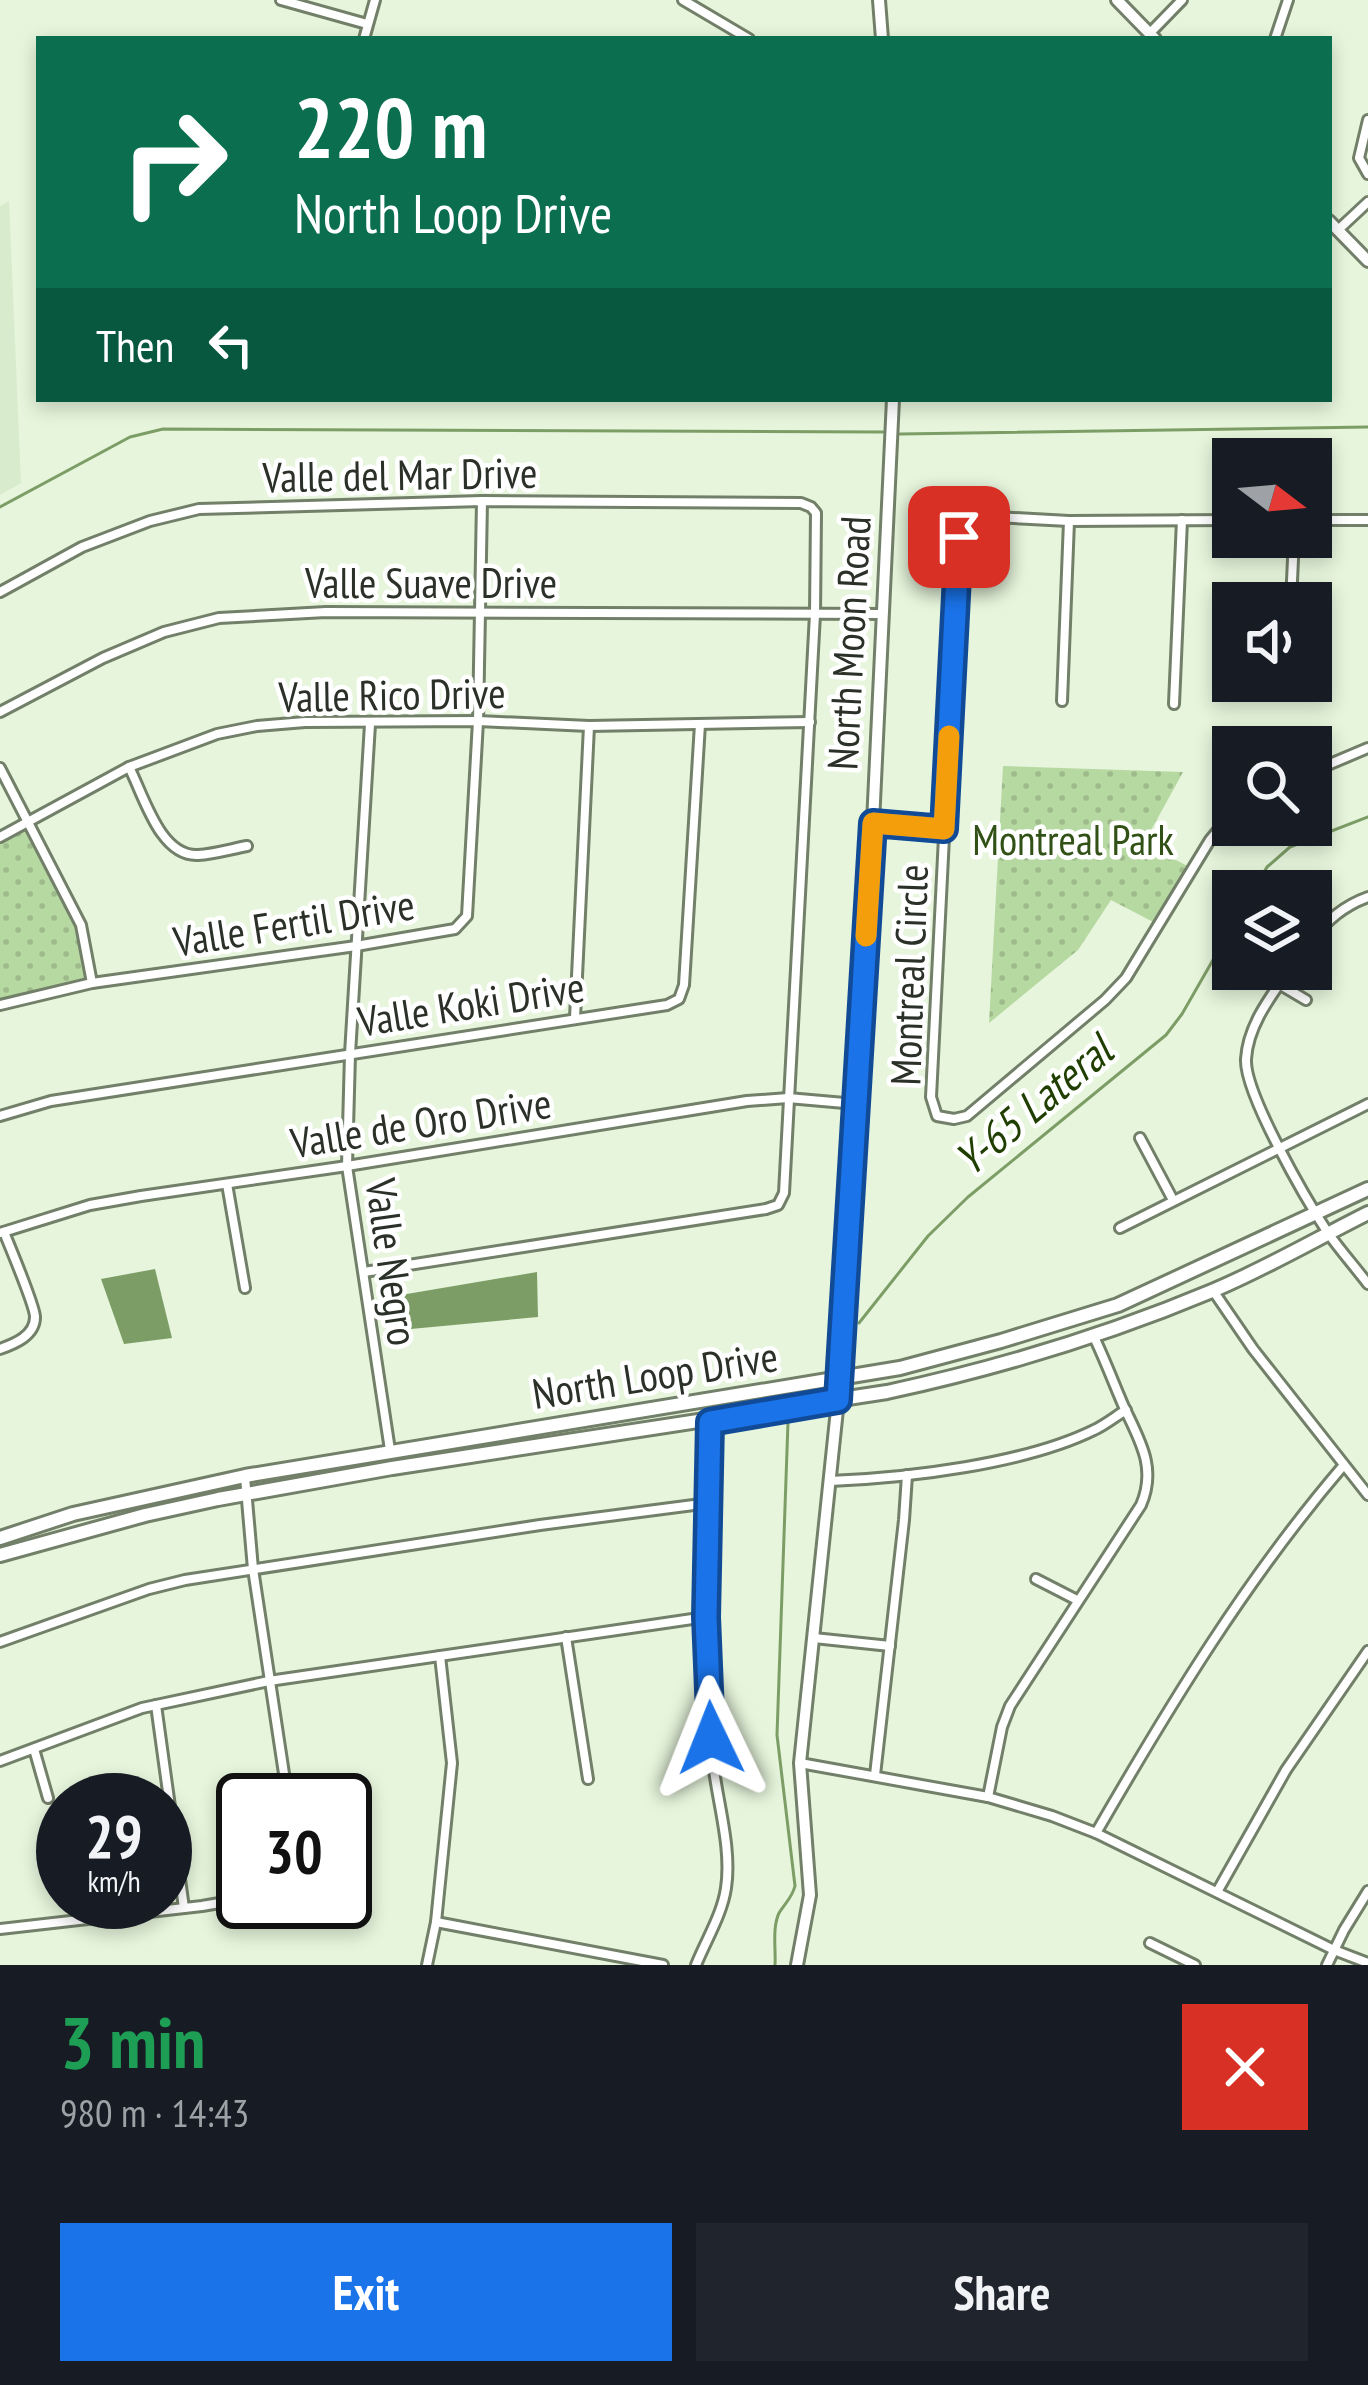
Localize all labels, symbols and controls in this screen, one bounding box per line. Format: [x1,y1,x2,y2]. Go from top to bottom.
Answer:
text: 220 m [294,72,487,181]
icon: right [96,84,252,240]
text: North Loop Drive [294,178,612,248]
icon: left [198,312,264,378]
text: Then [96,316,174,374]
north arrow [1212,438,1332,558]
map controls [1212,438,1332,990]
street label: Valle del Mar Drive [261,445,538,504]
pin [908,486,1010,588]
icon: arrive [926,504,992,570]
street label: North Moon Road [814,515,883,771]
street label: Valle Suave Drive [304,555,557,610]
button: sound [1212,582,1332,702]
street label: Valle Rico Drive [277,665,506,724]
button: search [1212,726,1332,846]
park label: Montreal Park [972,812,1174,867]
street label: Montreal Circle [877,863,940,1086]
button: layers [1212,870,1332,990]
street label: Valle Fertil Drive [169,876,418,969]
street label: Valle Koki Drive [353,958,588,1049]
water label: Y-65 Lateral [941,1019,1126,1187]
street label: Valle de Oro Drive [286,1075,555,1170]
street label: Valle Negro [353,1174,431,1349]
street label: North Loop Drive [528,1328,781,1421]
position arrow [648,1675,774,1801]
speed limit sign: 30 [216,1773,372,1929]
text: 29 [85,1797,143,1875]
text: km/h [87,1861,141,1900]
text: 3 min [60,1995,205,2088]
button: close [1182,2004,1308,2130]
text: 980 m · 14:43 [60,2087,249,2138]
button: Exit [60,2223,672,2361]
button: Share [696,2223,1308,2361]

